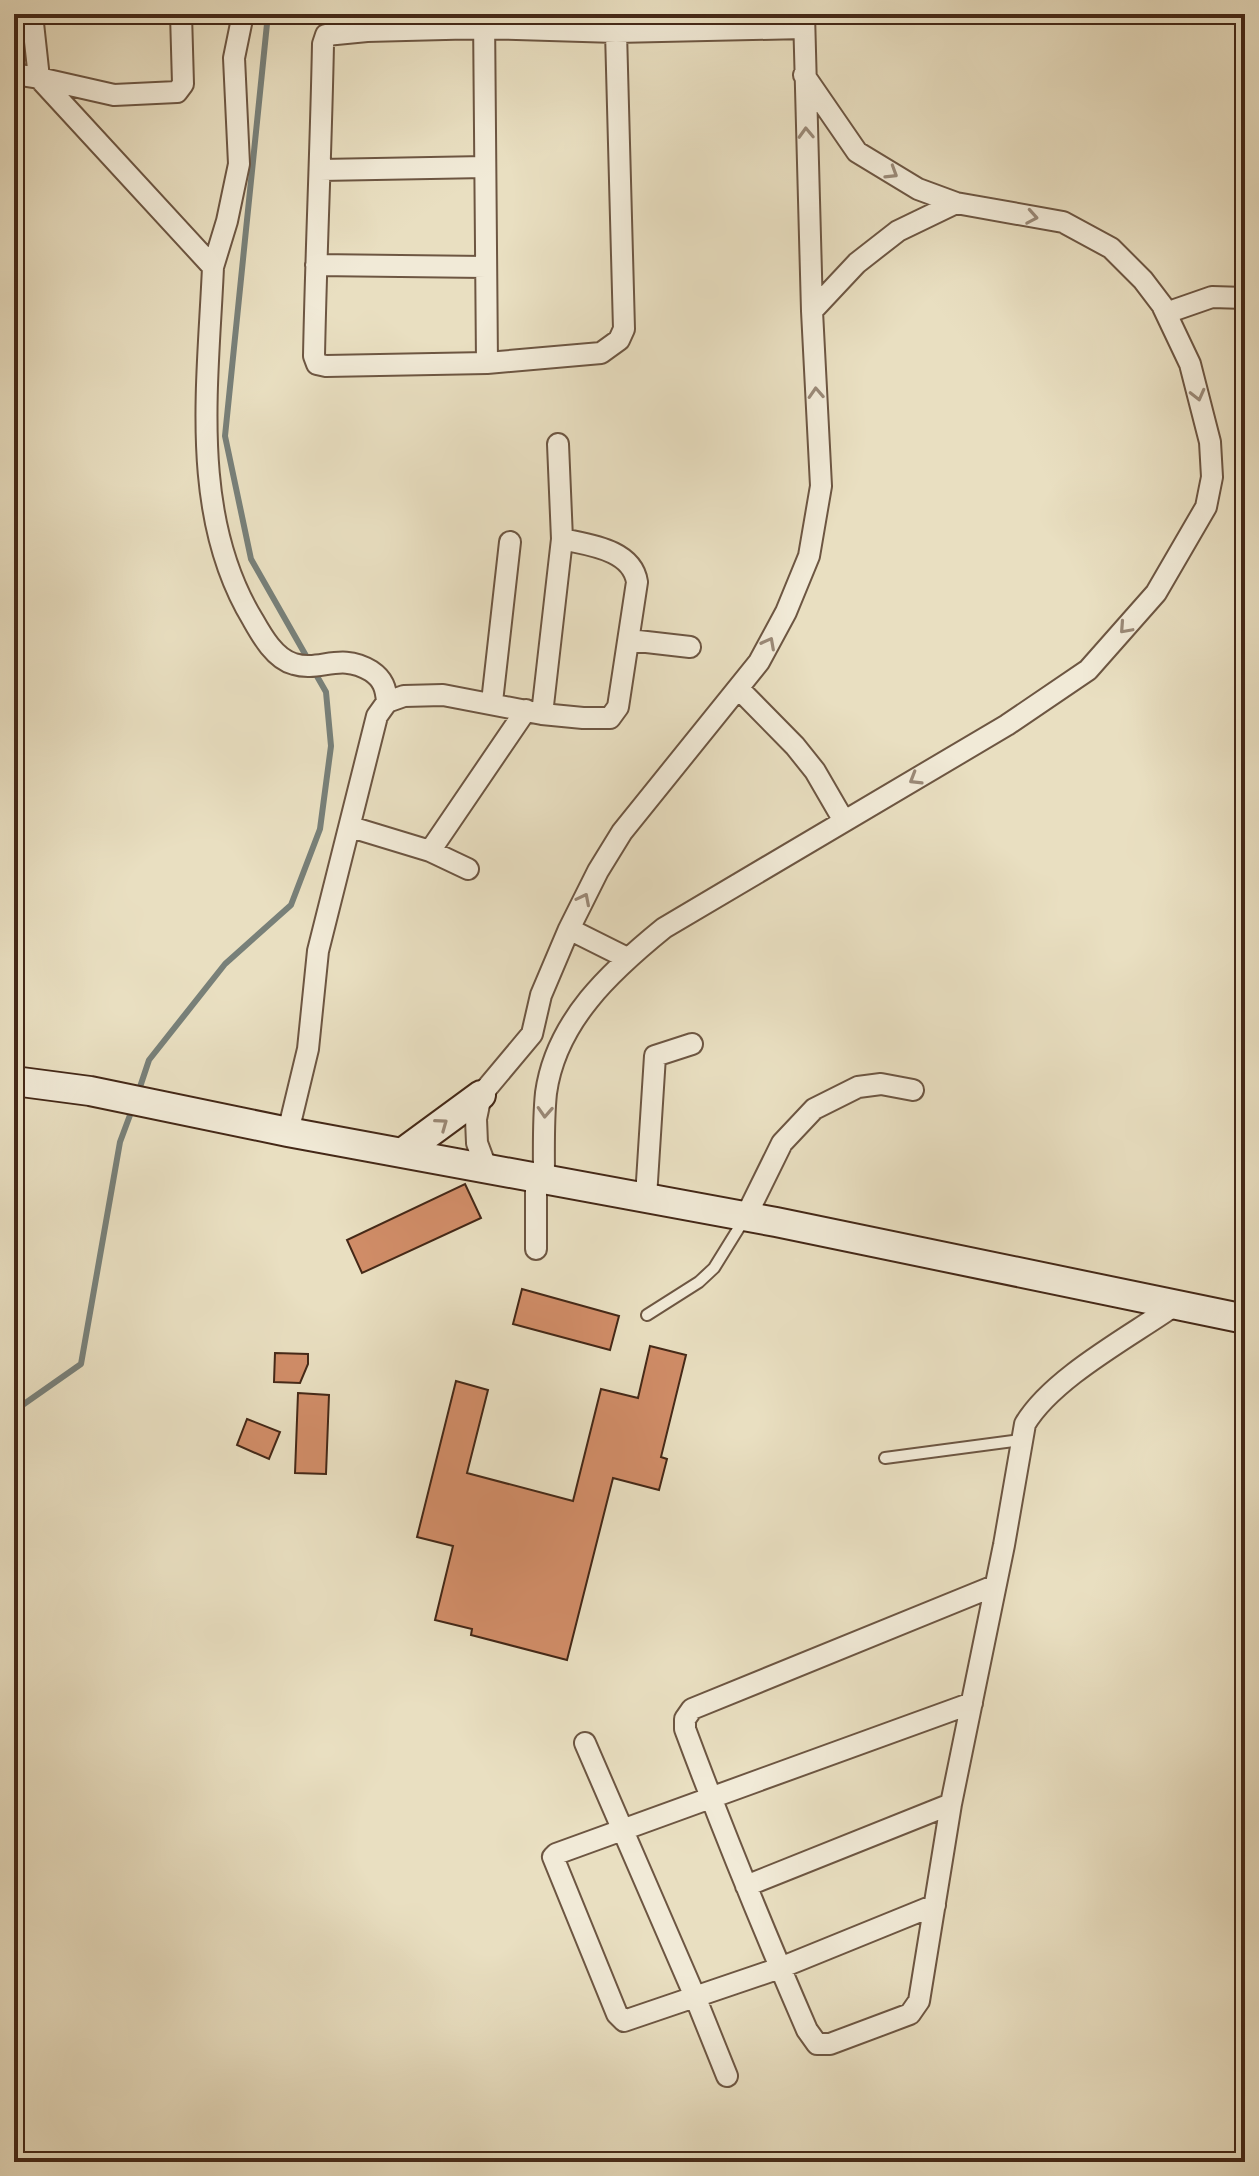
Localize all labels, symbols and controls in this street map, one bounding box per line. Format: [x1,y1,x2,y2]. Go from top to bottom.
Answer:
one-way arrow [798,126,815,139]
one-way arrow [883,164,898,179]
one-way arrow [1026,207,1039,224]
one-way arrow [808,386,825,399]
one-way arrow [1189,388,1206,402]
one-way arrow [1121,619,1135,634]
one-way arrow [759,638,775,652]
one-way arrow [909,769,924,785]
one-way arrow [575,892,590,907]
one-way arrow [537,1106,554,1119]
one-way arrow [433,1119,447,1134]

